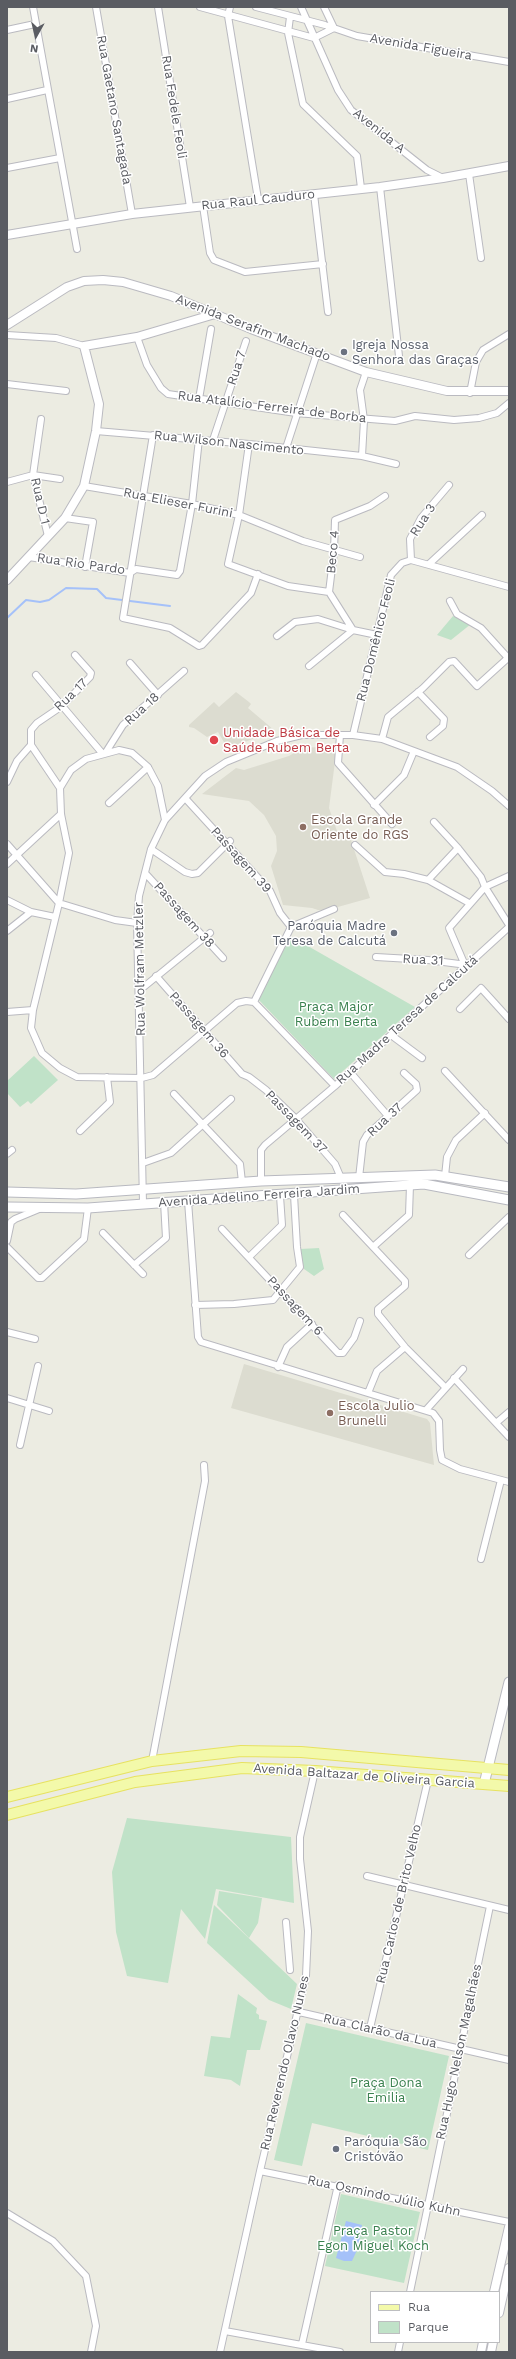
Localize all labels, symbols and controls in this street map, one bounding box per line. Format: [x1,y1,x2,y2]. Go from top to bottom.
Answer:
north arrow [16,16,56,56]
street label: Avenida Figueira [369,30,473,64]
street label: Rua Gaetano Santagada [93,34,135,186]
text: N [29,41,39,55]
street label: Rua Fedele Feoli [158,54,190,160]
street label: Avenida A [350,105,408,157]
street label: Rua Raul Cauduro [200,186,316,214]
street label: Avenida Serafim Machado [173,291,333,365]
place label: Igreja Nossa Senhora das Graças [352,337,479,368]
marker: Igreja Nossa Senhora das Graças [339,347,349,357]
street label: Rua 7 [224,349,250,387]
street label: Rua Atalício Ferreira de Borba [177,388,367,426]
street label: Rua Wilson Nascimento [153,427,305,459]
street label: Rua D 1 [27,476,53,526]
street label: Rua Elieser Furini [122,485,234,521]
street label: Rua 3 [407,501,439,539]
street label: Beco 4 [323,530,343,574]
street label: Rua Rio Pardo [36,550,126,578]
street label: Rua Domênico Feoli [353,577,399,703]
street label: Rua 17 [51,675,91,715]
street label: Rua 18 [121,689,163,729]
place label: Unidade Básica de Saúde Rubem Berta [223,725,349,756]
marker: Unidade Básica de Saúde Rubem Berta [208,734,220,746]
place label: Escola Grande Oriente do RGS [311,812,409,843]
marker: Escola Grande Oriente do RGS [298,822,308,832]
street label: Passagem 39 [207,824,275,896]
street label: Passagem 38 [150,879,218,951]
street label: Rua Wolfram Metzler [131,902,149,1036]
place label: Paróquia Madre Teresa de Calcutá [272,918,386,949]
marker: Paróquia Madre Teresa de Calcutá [389,928,399,938]
street label: Rua 31 [402,951,444,969]
street label: Rua Madre Teresa de Calcutá [333,952,481,1088]
street label: Passagem 36 [166,989,232,1061]
park label: Praça Major Rubem Berta [295,999,377,1030]
street label: Passagem 37 [262,1087,330,1157]
street label: Rua 37 [364,1100,406,1140]
street label: Avenida Adelino Ferreira Jardim [158,1181,360,1211]
street label: Passagem 6 [264,1273,326,1339]
place label: Escola Julio Brunelli [338,1398,414,1429]
marker: Escola Julio Brunelli [325,1408,335,1418]
street label: Avenida Baltazar de Oliveira Garcia [253,1760,475,1792]
street label: Rua Carlos de Brito Velho [373,1823,425,1985]
street label: Rua Hugo Nelson Magalhães [433,1963,485,2141]
street label: Rua Reverendo Olavo Nunes [257,1974,313,2152]
street label: Rua Clarão da Lua [322,2010,438,2052]
park label: Praça Dona Emilia [350,2075,422,2106]
place label: Paróquia São Cristóvão [344,2134,427,2165]
marker: Paróquia São Cristóvão [331,2144,341,2154]
street label: Rua Osmindo Júlio Kuhn [306,2172,462,2220]
park label: Praça Pastor Egon Miguel Koch [317,2223,429,2254]
legend [370,2291,500,2343]
text: Rua [408,2300,430,2314]
text: Parque [408,2320,449,2334]

